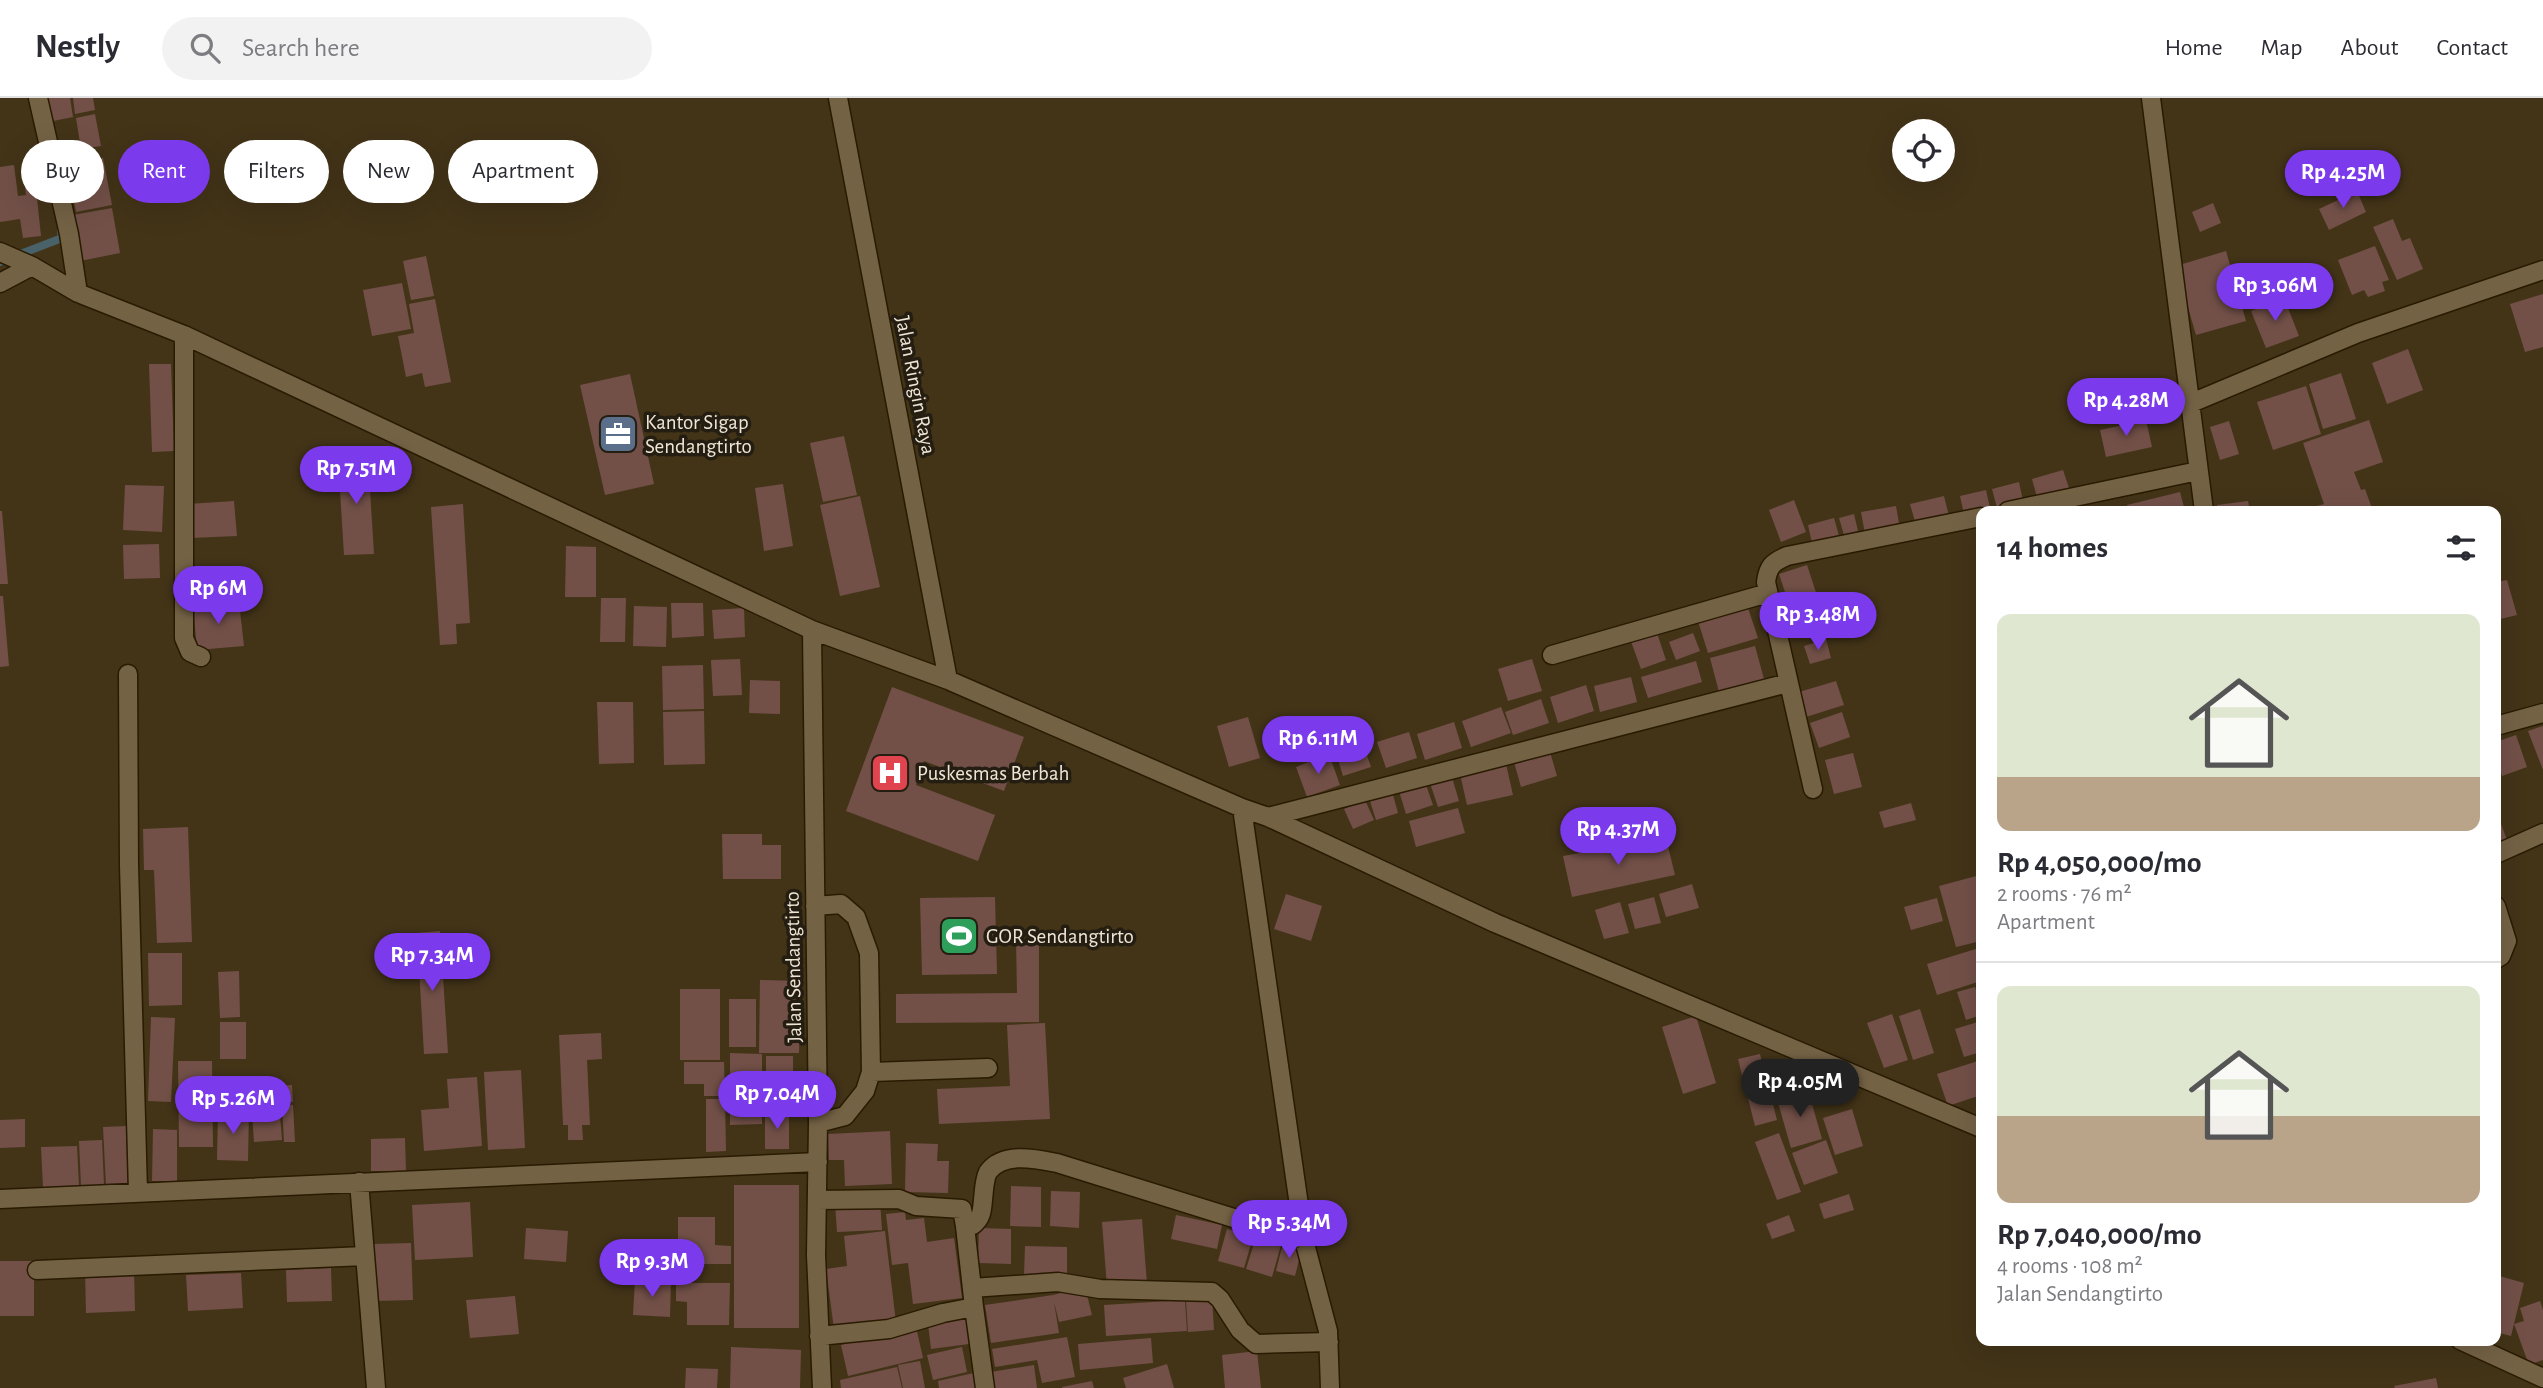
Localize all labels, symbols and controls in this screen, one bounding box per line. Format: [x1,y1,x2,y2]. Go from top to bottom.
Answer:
search box [162,17,652,80]
icon: search [186,29,224,67]
text: Nestly [35,31,120,64]
text: Search here [242,35,360,61]
text: Home [2165,36,2223,60]
text: Map [2261,36,2303,60]
text: About [2341,36,2398,60]
text: Contact [2436,36,2508,60]
map controls [1892,119,1955,182]
button: locate [1892,119,1955,182]
chip: Buy [21,140,104,203]
chip: Rent [118,140,210,203]
chip: Filters [224,140,329,203]
chip: New [343,140,434,203]
chip: Apartment [448,140,598,203]
pin: Rp 4.25M [2271,150,2415,210]
text: Rp 4.25M [2301,161,2385,184]
pin: Rp 3.06M [2203,264,2347,323]
text: Rp 3.06M [2232,274,2318,297]
street label: Jalan Ringin Raya [892,314,939,457]
pin: Rp 4.28M [2054,378,2198,438]
text: Rp 4.28M [2083,389,2169,412]
place label: Kantor Sigap Sendangtirto [645,412,752,457]
office icon: Kantor Sigap Sendangtirto [597,413,639,455]
pin: Rp 7.51M [284,446,428,506]
text: Rp 7.51M [316,457,396,480]
icon: filters [2442,529,2480,567]
text: 14 homes [1997,533,2108,563]
pin: Rp 6M [169,566,267,626]
text: Rp 6M [189,577,247,600]
pin: Rp 3.48M [1746,592,1890,652]
text: Rp 3.48M [1776,603,1860,626]
icon: home [2176,660,2302,786]
pin: Rp 6.11M [1246,716,1390,776]
text: Rp 6.11M [1278,727,1358,750]
hospital icon: Puskesmas Berbah [869,752,911,794]
place label: Puskesmas Berbah [917,763,1070,784]
pin: Rp 4.37M [1546,808,1690,867]
text: Rp 4.37M [1576,818,1660,841]
text: Rp 4,050,000/mo [1997,848,2202,878]
text: 2 rooms · 76 m² [1997,883,2131,906]
street label: Jalan Sendangtirto [782,891,805,1043]
text: Apartment [1997,911,2095,934]
sports icon: GOR Sendangtirto [938,915,980,957]
place label: GOR Sendangtirto [986,926,1134,947]
pin: Rp 7.34M [360,934,504,993]
text: Rp 7.34M [390,944,474,967]
icon: home [2176,1032,2302,1158]
pin: Rp 4.05M [1728,1060,1872,1119]
text: Rp 4.05M [1757,1070,1843,1093]
pin: Rp 7.04M [705,1072,849,1131]
pin: Rp 5.26M [161,1076,305,1136]
text: Rp 7.04M [734,1082,820,1105]
text: Rp 5.26M [191,1087,275,1110]
pin: Rp 5.34M [1217,1200,1361,1260]
text: Rp 5.34M [1247,1211,1331,1234]
text: Rp 7,040,000/mo [1997,1220,2202,1250]
pin: Rp 9.3M [587,1240,717,1299]
text: Rp 9.3M [615,1250,689,1273]
text: 4 rooms · 108 m² [1997,1255,2143,1278]
text: Jalan Sendangtirto [1997,1283,2163,1306]

